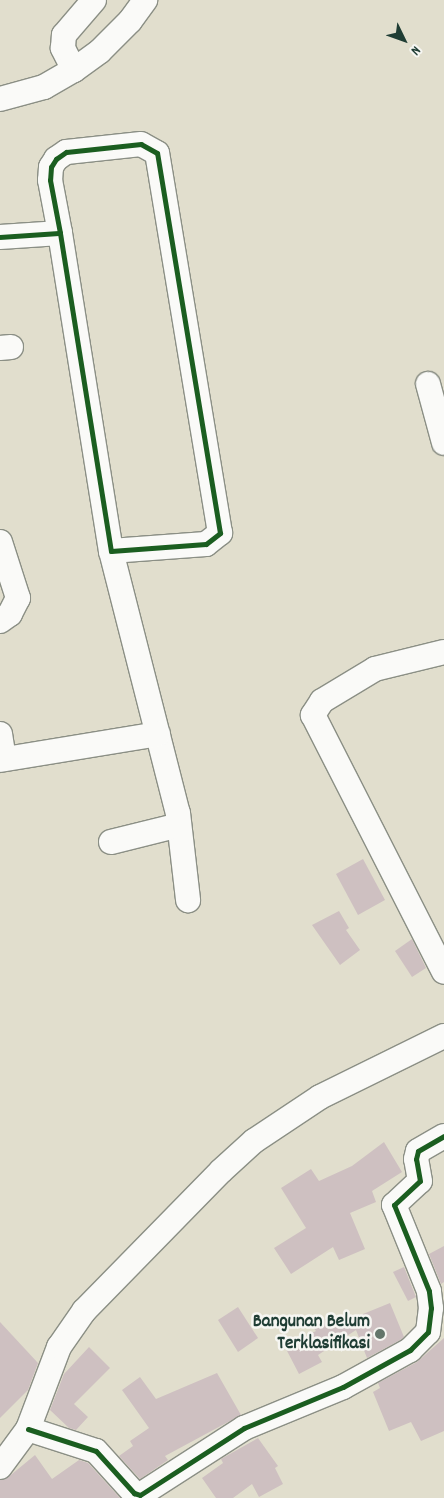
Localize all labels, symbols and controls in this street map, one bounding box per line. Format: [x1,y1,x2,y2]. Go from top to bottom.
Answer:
north arrow [379,15,429,65]
text: N [405,41,425,59]
place label: Bangunan Belum Terklasifikasi [253,1312,370,1356]
marker: Bangunan Belum Terklasifikasi [374,1328,386,1340]

